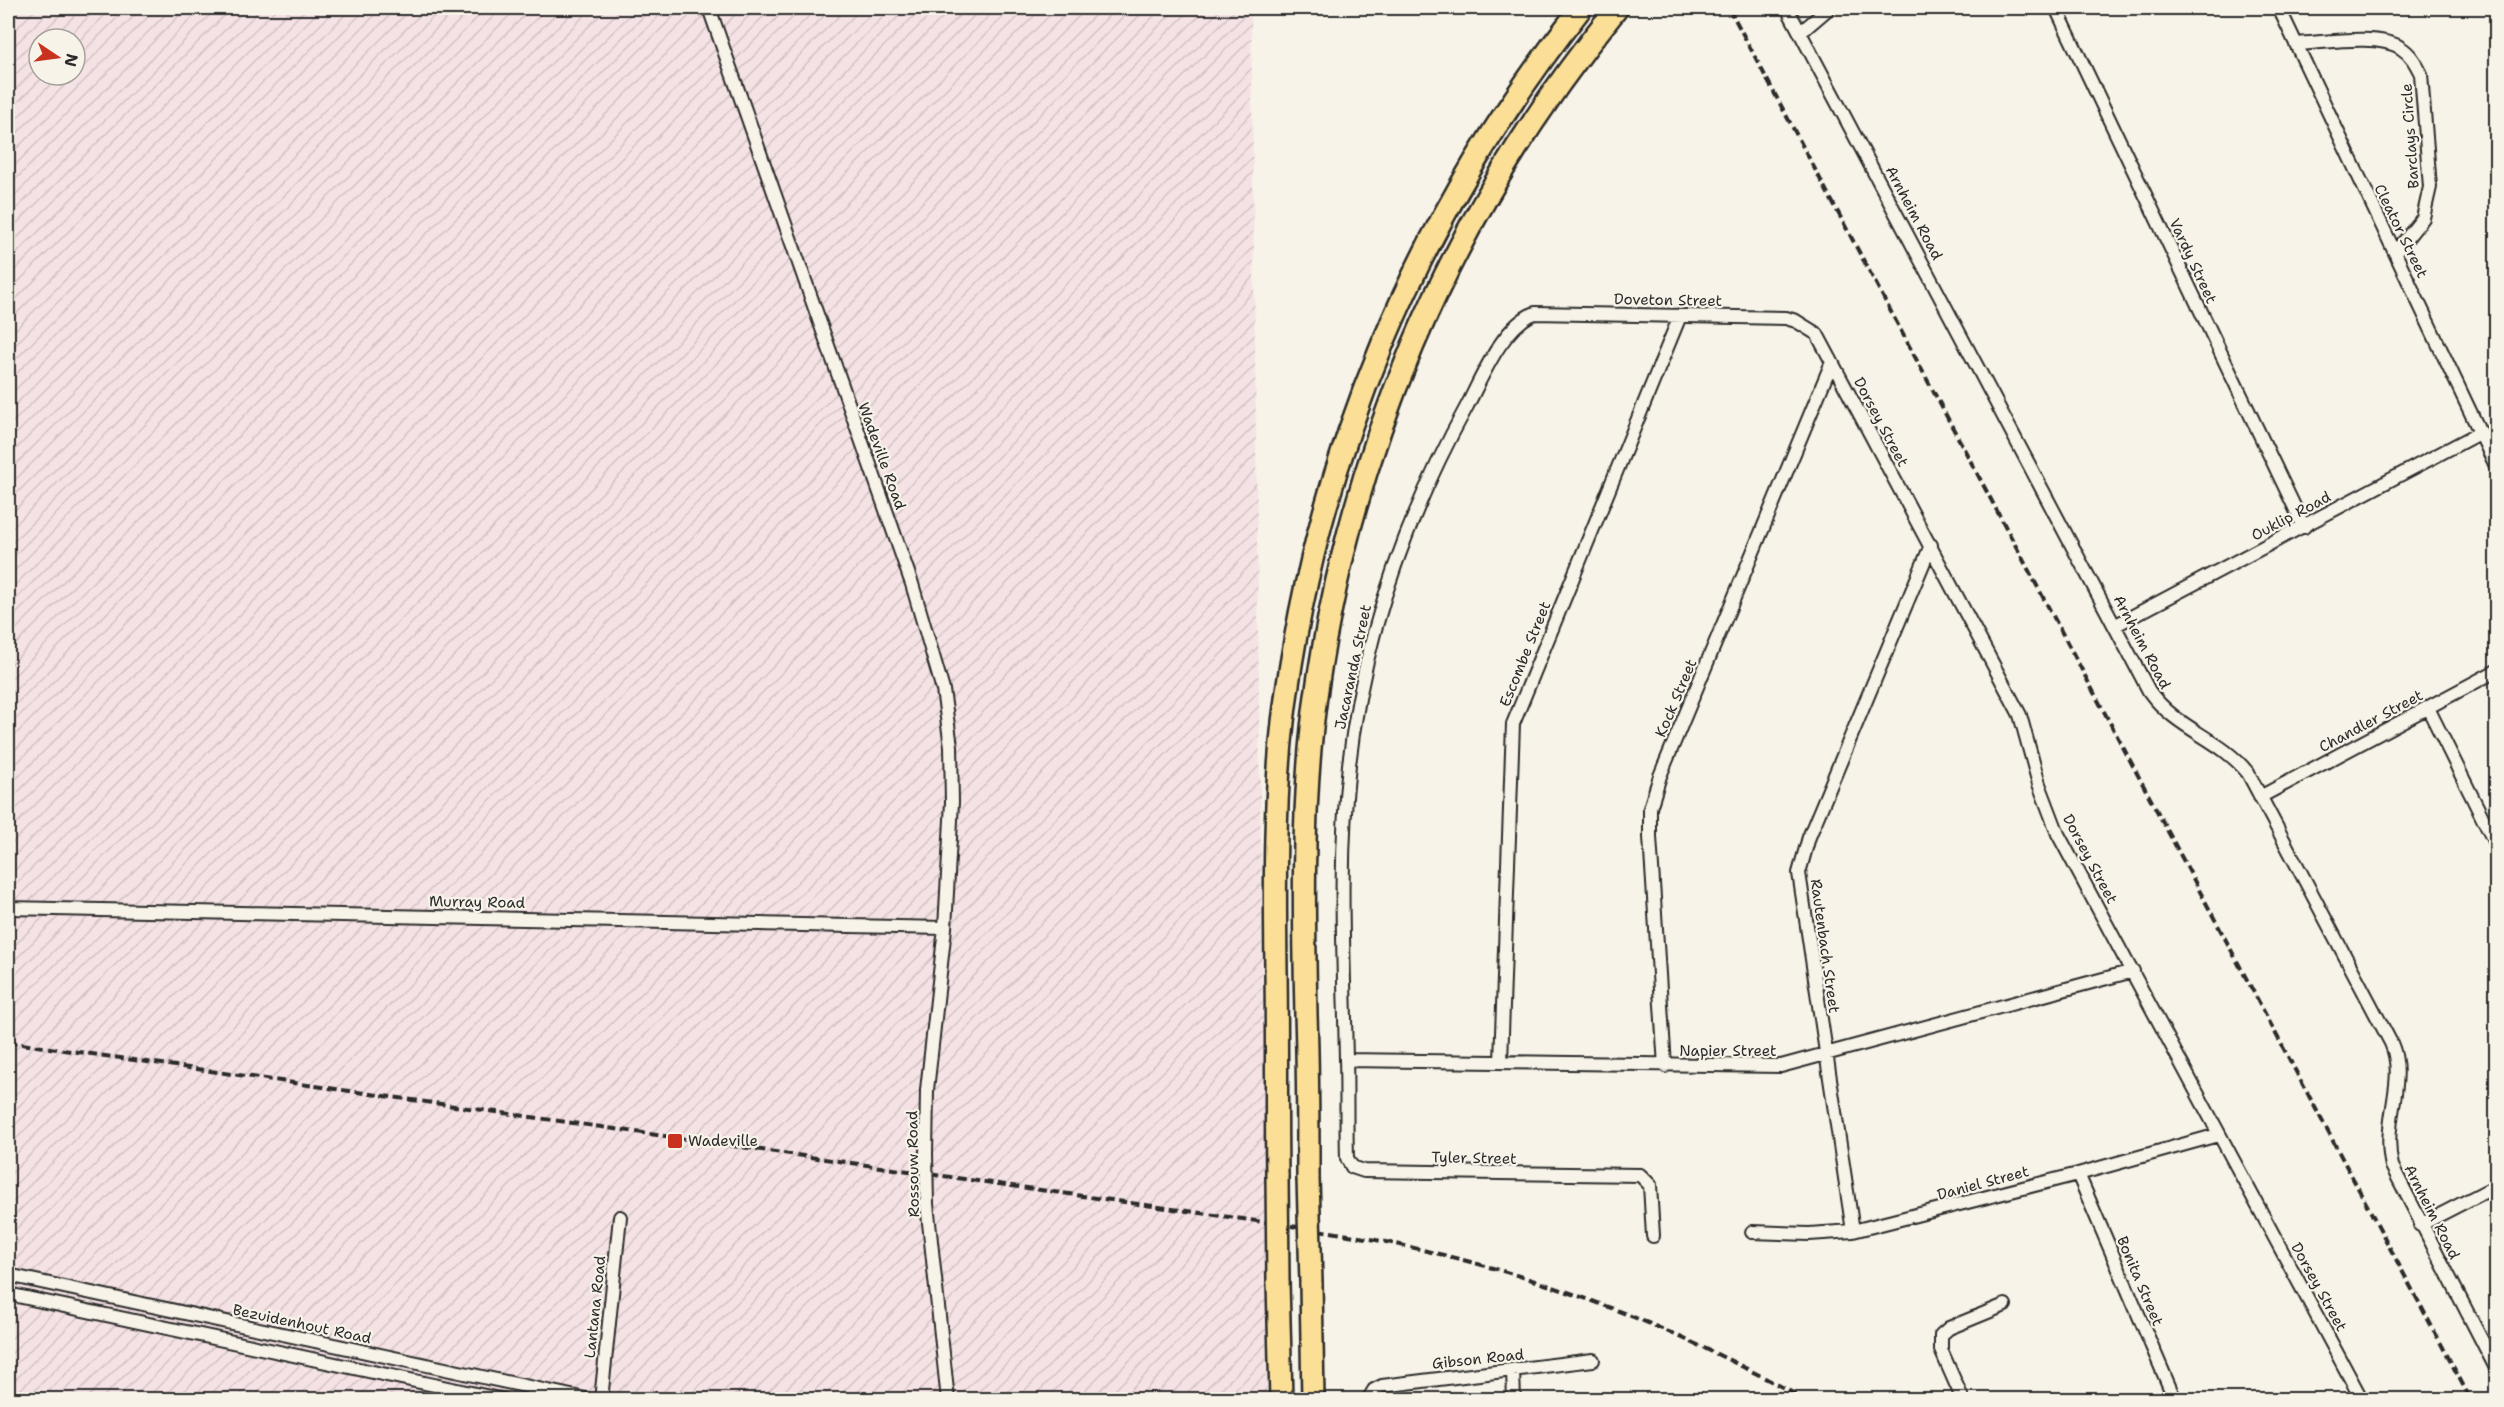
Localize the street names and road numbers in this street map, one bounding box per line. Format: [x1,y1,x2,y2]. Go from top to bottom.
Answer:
street label: Barclays Circle [2396,83,2424,189]
street label: Arnheim Road [1881,163,1947,264]
street label: Cleator Street [2370,181,2432,281]
street label: Vardy Street [2165,215,2221,307]
street label: Doveton Street [1614,289,1722,311]
street label: Dorsey Street [1849,374,1913,470]
street label: Wadeville Road [853,400,911,513]
street label: Ouklip Road [2248,486,2335,545]
street label: Arnheim Road [2109,592,2175,693]
street label: Escombe Street [1495,598,1555,710]
street label: Jacaranda Street [1330,603,1376,731]
street label: Kock Street [1651,656,1701,740]
street label: Chandler Street [2316,685,2426,757]
street label: Dorsey Street [2058,811,2122,907]
street label: Rautenbach Street [1806,878,1844,1014]
street label: Murray Road [429,891,526,913]
street label: Napier Street [1679,1041,1777,1061]
street label: Rossouw Road [902,1110,924,1218]
street label: Tyler Street [1431,1147,1517,1169]
street label: Daniel Street [1935,1161,2031,1205]
street label: Arnheim Road [2400,1161,2465,1263]
street label: Bonita Street [2112,1233,2168,1329]
street label: Dorsey Street [2286,1239,2352,1335]
street label: Lantana Road [580,1254,610,1359]
street label: Bezuidenhout Road [231,1300,374,1349]
street label: Gibson Road [1431,1344,1525,1374]

